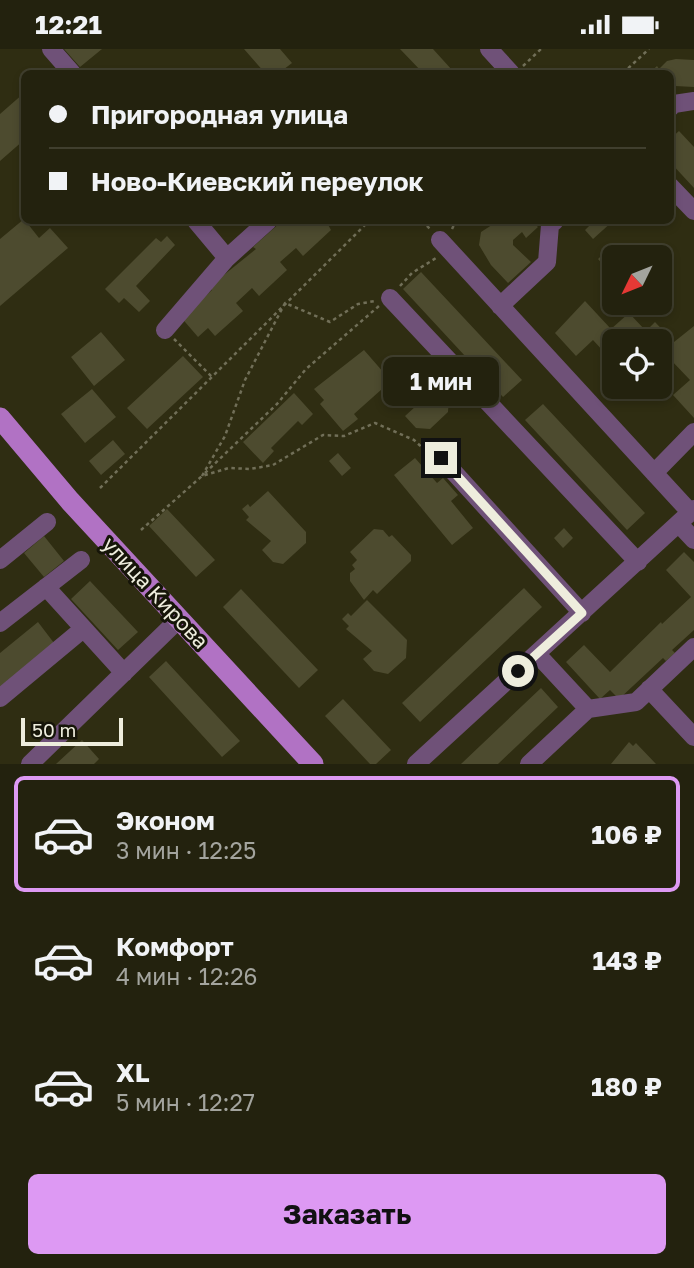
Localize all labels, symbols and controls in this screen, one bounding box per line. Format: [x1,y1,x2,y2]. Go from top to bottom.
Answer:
text: 12:21 [35,9,102,40]
text: Пригородная улица [91,99,348,130]
text: Ново-Киевский переулок [91,166,424,197]
north arrow [602,245,672,315]
map controls [602,245,672,399]
button: locate [602,329,672,399]
callout: 1 мин [383,357,499,405]
text: 1 мин [410,367,472,395]
route end [425,442,457,474]
street label: улица Кирова [97,531,214,654]
route start [502,655,534,687]
scale bar [21,715,122,747]
text: 50 m [32,718,76,741]
icon: car [32,803,95,866]
text: Эконом [116,805,215,836]
text: 106 ₽ [591,819,662,850]
text: 3 мин · 12:25 [116,836,256,864]
icon: car [32,929,95,992]
text: Комфорт [116,931,234,962]
text: 143 ₽ [592,945,662,976]
text: 4 мин · 12:26 [116,962,257,990]
icon: car [32,1055,95,1118]
text: XL [116,1057,150,1088]
text: 180 ₽ [591,1071,662,1102]
text: 5 мин · 12:27 [116,1088,255,1116]
button: Заказать [28,1174,666,1254]

